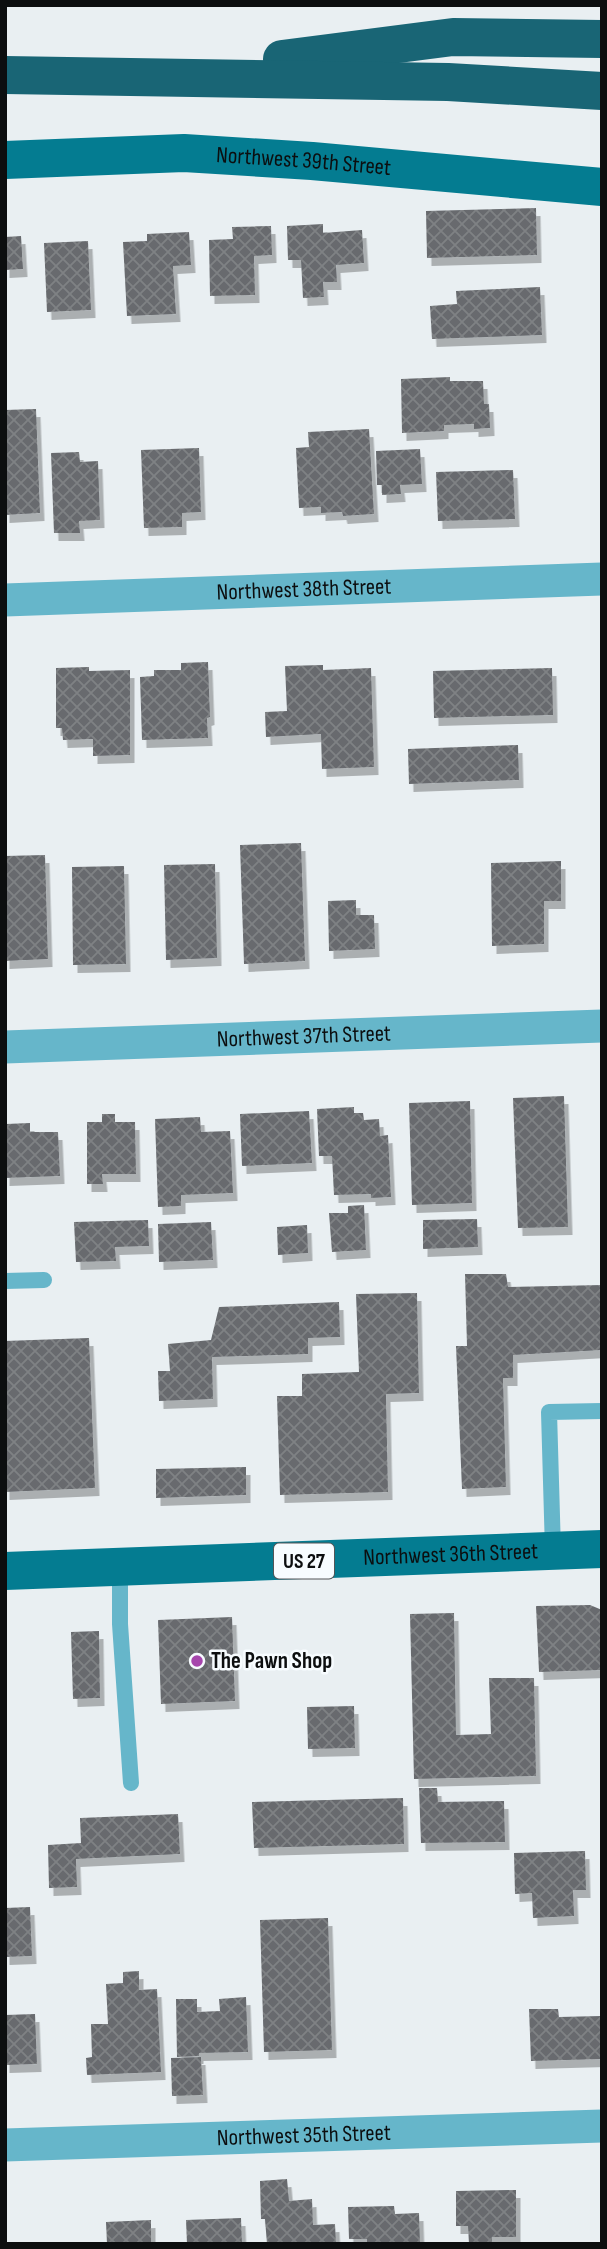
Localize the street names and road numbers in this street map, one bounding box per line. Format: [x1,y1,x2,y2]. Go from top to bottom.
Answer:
street label: Northwest 39th Street [215,141,392,182]
street label: Northwest 38th Street [216,572,392,607]
street label: Northwest 37th Street [216,1019,391,1054]
street label: Northwest 36th Street [363,1537,539,1572]
road number: US 27 [274,1544,334,1578]
street label: Northwest 35th Street [216,2119,391,2152]

